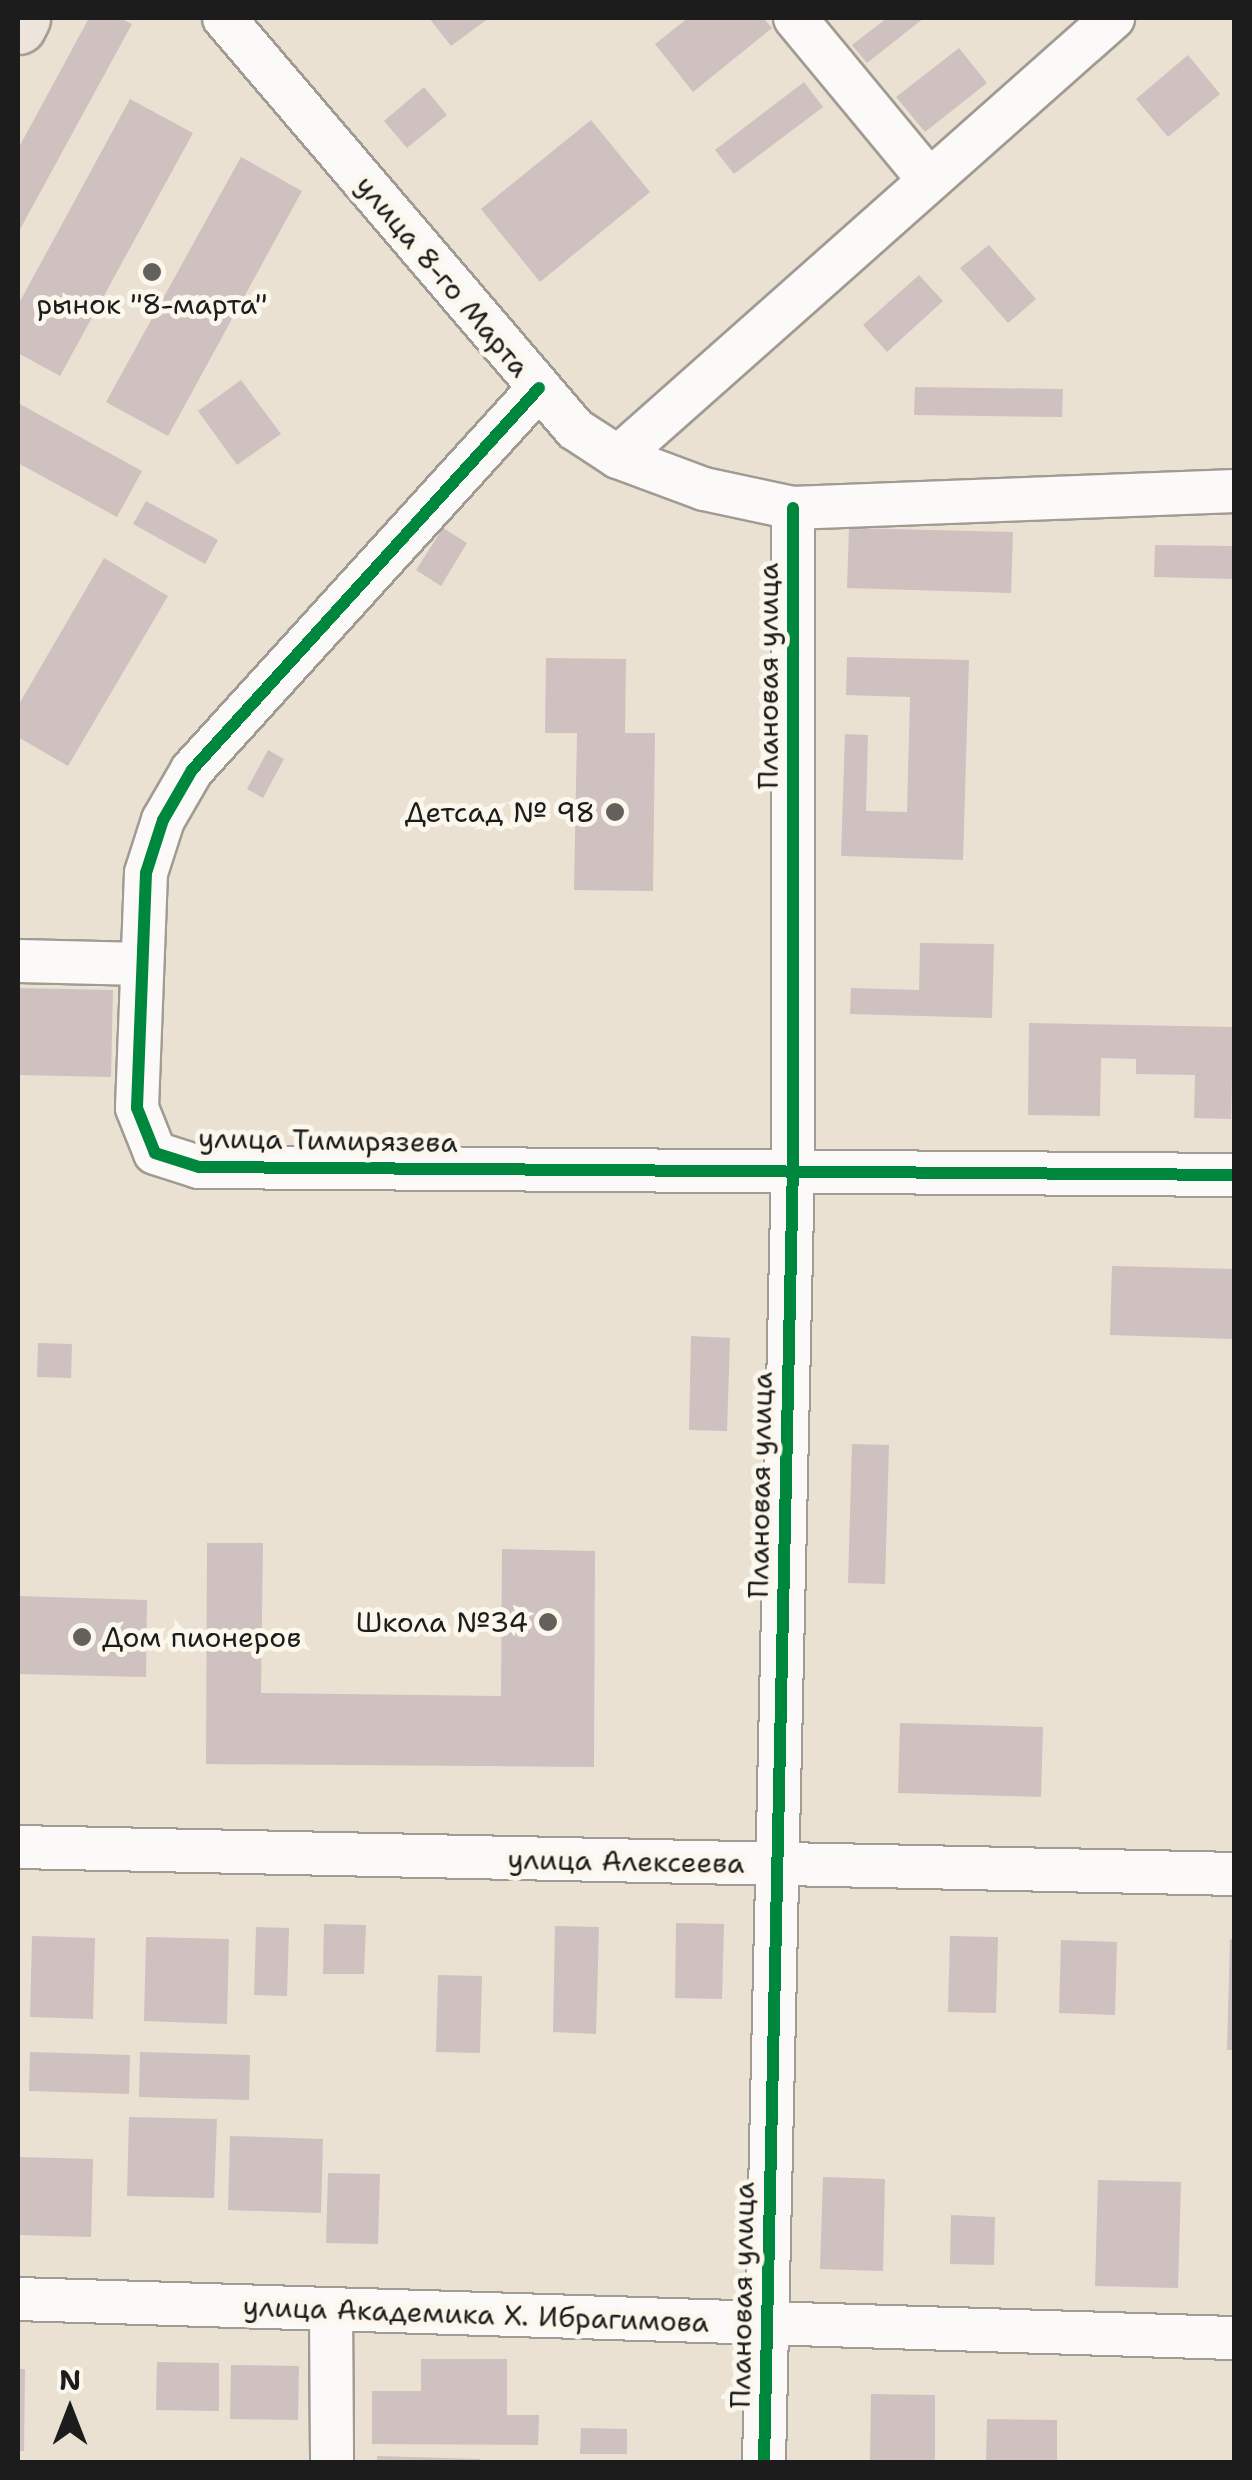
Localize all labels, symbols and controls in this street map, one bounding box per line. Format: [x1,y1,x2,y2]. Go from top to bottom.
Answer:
street label: улица 8-го Марта [349,169,537,383]
marker: рынок "8-марта" [141,261,163,283]
place label: рынок "8-марта" [36,287,268,321]
street label: Плановая улица [751,563,785,789]
place label: Детсад № 98 [405,795,595,829]
marker: Детсад № 98 [604,801,626,823]
street label: улица Тимирязева [198,1121,458,1159]
street label: Плановая улица [741,1371,779,1599]
place label: Школа №34 [356,1605,528,1639]
marker: Школа №34 [537,1611,559,1633]
place label: Дом пионеров [102,1620,301,1654]
marker: Дом пионеров [71,1626,93,1648]
street label: улица Алексеева [507,1842,745,1880]
street label: Плановая улица [723,2181,761,2409]
street label: улица Академика Х. Ибрагимова [242,2289,710,2339]
north arrow [20,2360,120,2460]
text: N [59,2361,81,2399]

